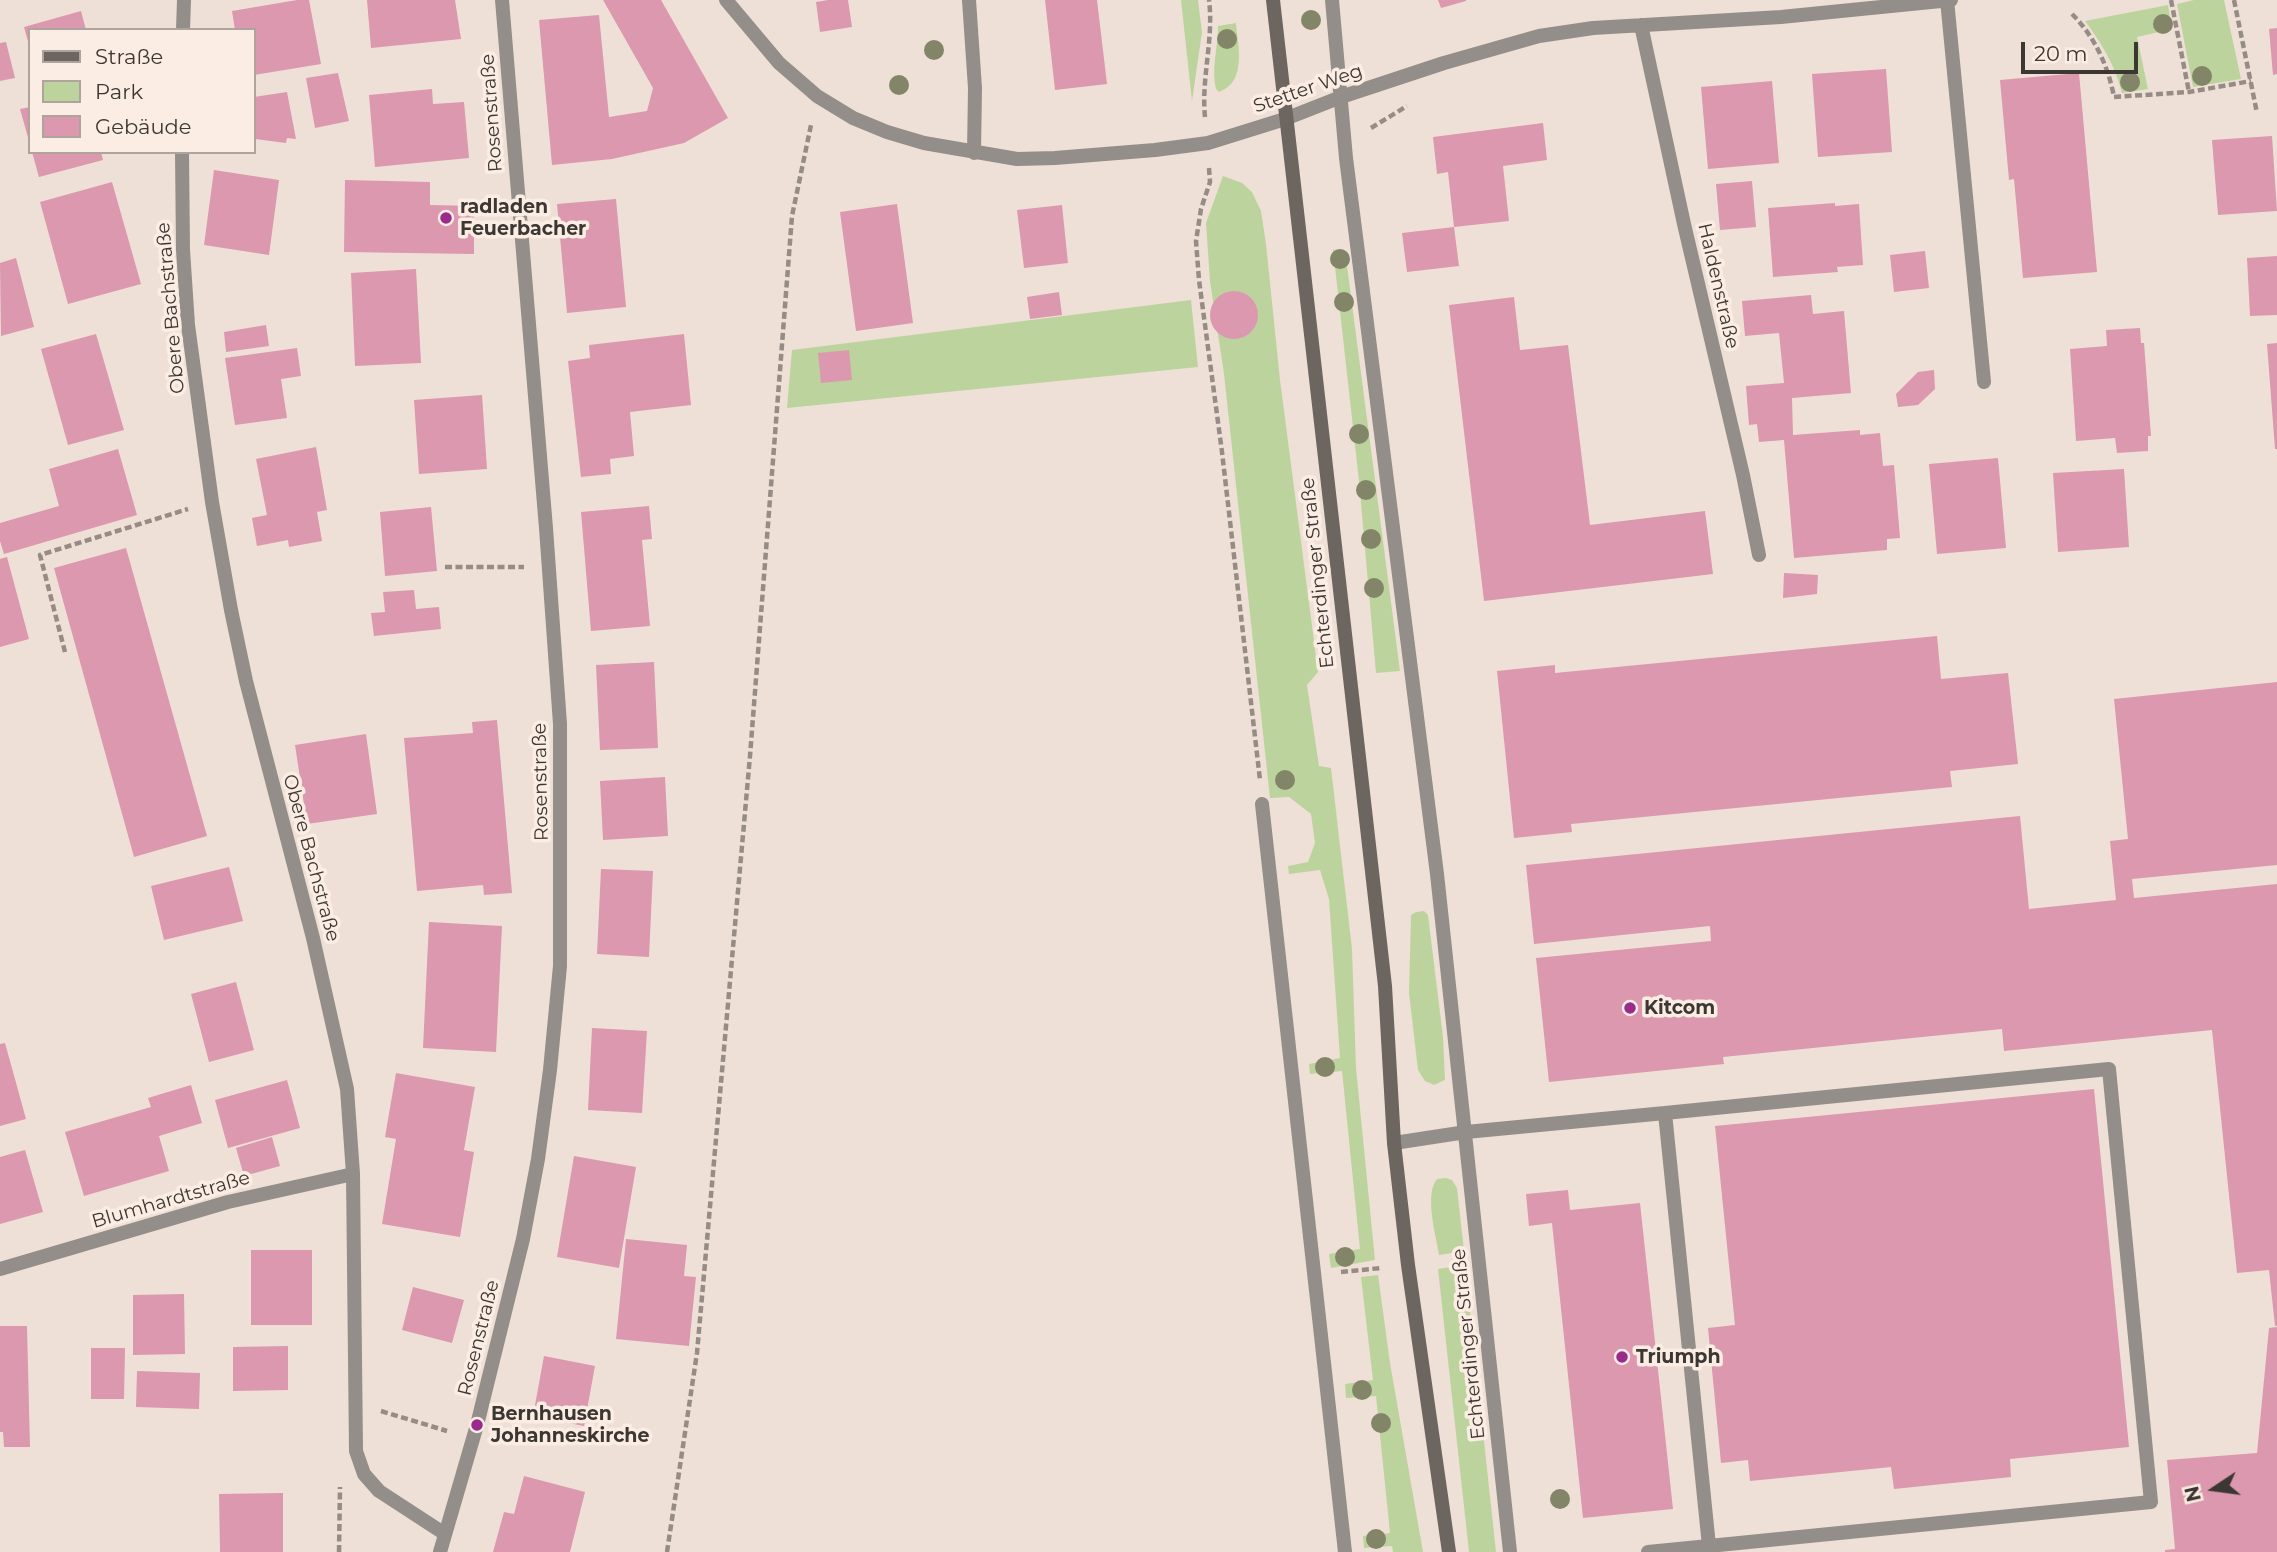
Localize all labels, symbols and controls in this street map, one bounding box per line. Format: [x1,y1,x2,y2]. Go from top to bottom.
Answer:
legend [28,28,256,154]
scale bar [2025,28,2142,72]
text: 20 m [2034,41,2088,66]
text: Straße [95,44,163,69]
street label: Rosenstraße [476,53,508,173]
street label: Stetter Weg [1250,60,1366,118]
text: Park [95,79,143,104]
text: Gebäude [95,114,192,139]
place label: radladen Feuerbacher [460,196,586,240]
marker: radladen Feuerbacher [438,210,454,226]
street label: Obere Bachstraße [152,221,190,395]
street label: Haldenstraße [1692,221,1744,351]
street label: Echterdinger Straße [1297,476,1339,670]
street label: Rosenstraße [529,723,553,841]
street label: Obere Bachstraße [278,772,344,944]
place label: Kitcom [1644,997,1715,1019]
marker: Kitcom [1622,1000,1638,1016]
street label: Blumhardtstraße [89,1167,253,1233]
street label: Echterdinger Straße [1448,1247,1490,1441]
street label: Rosenstraße [454,1278,504,1398]
place label: Triumph [1636,1346,1721,1368]
marker: Triumph [1614,1349,1630,1365]
place label: Bernhausen Johanneskirche [491,1403,650,1447]
marker: Bernhausen Johanneskirche [469,1417,485,1433]
north arrow [2179,1454,2249,1524]
text: N [2180,1484,2206,1504]

